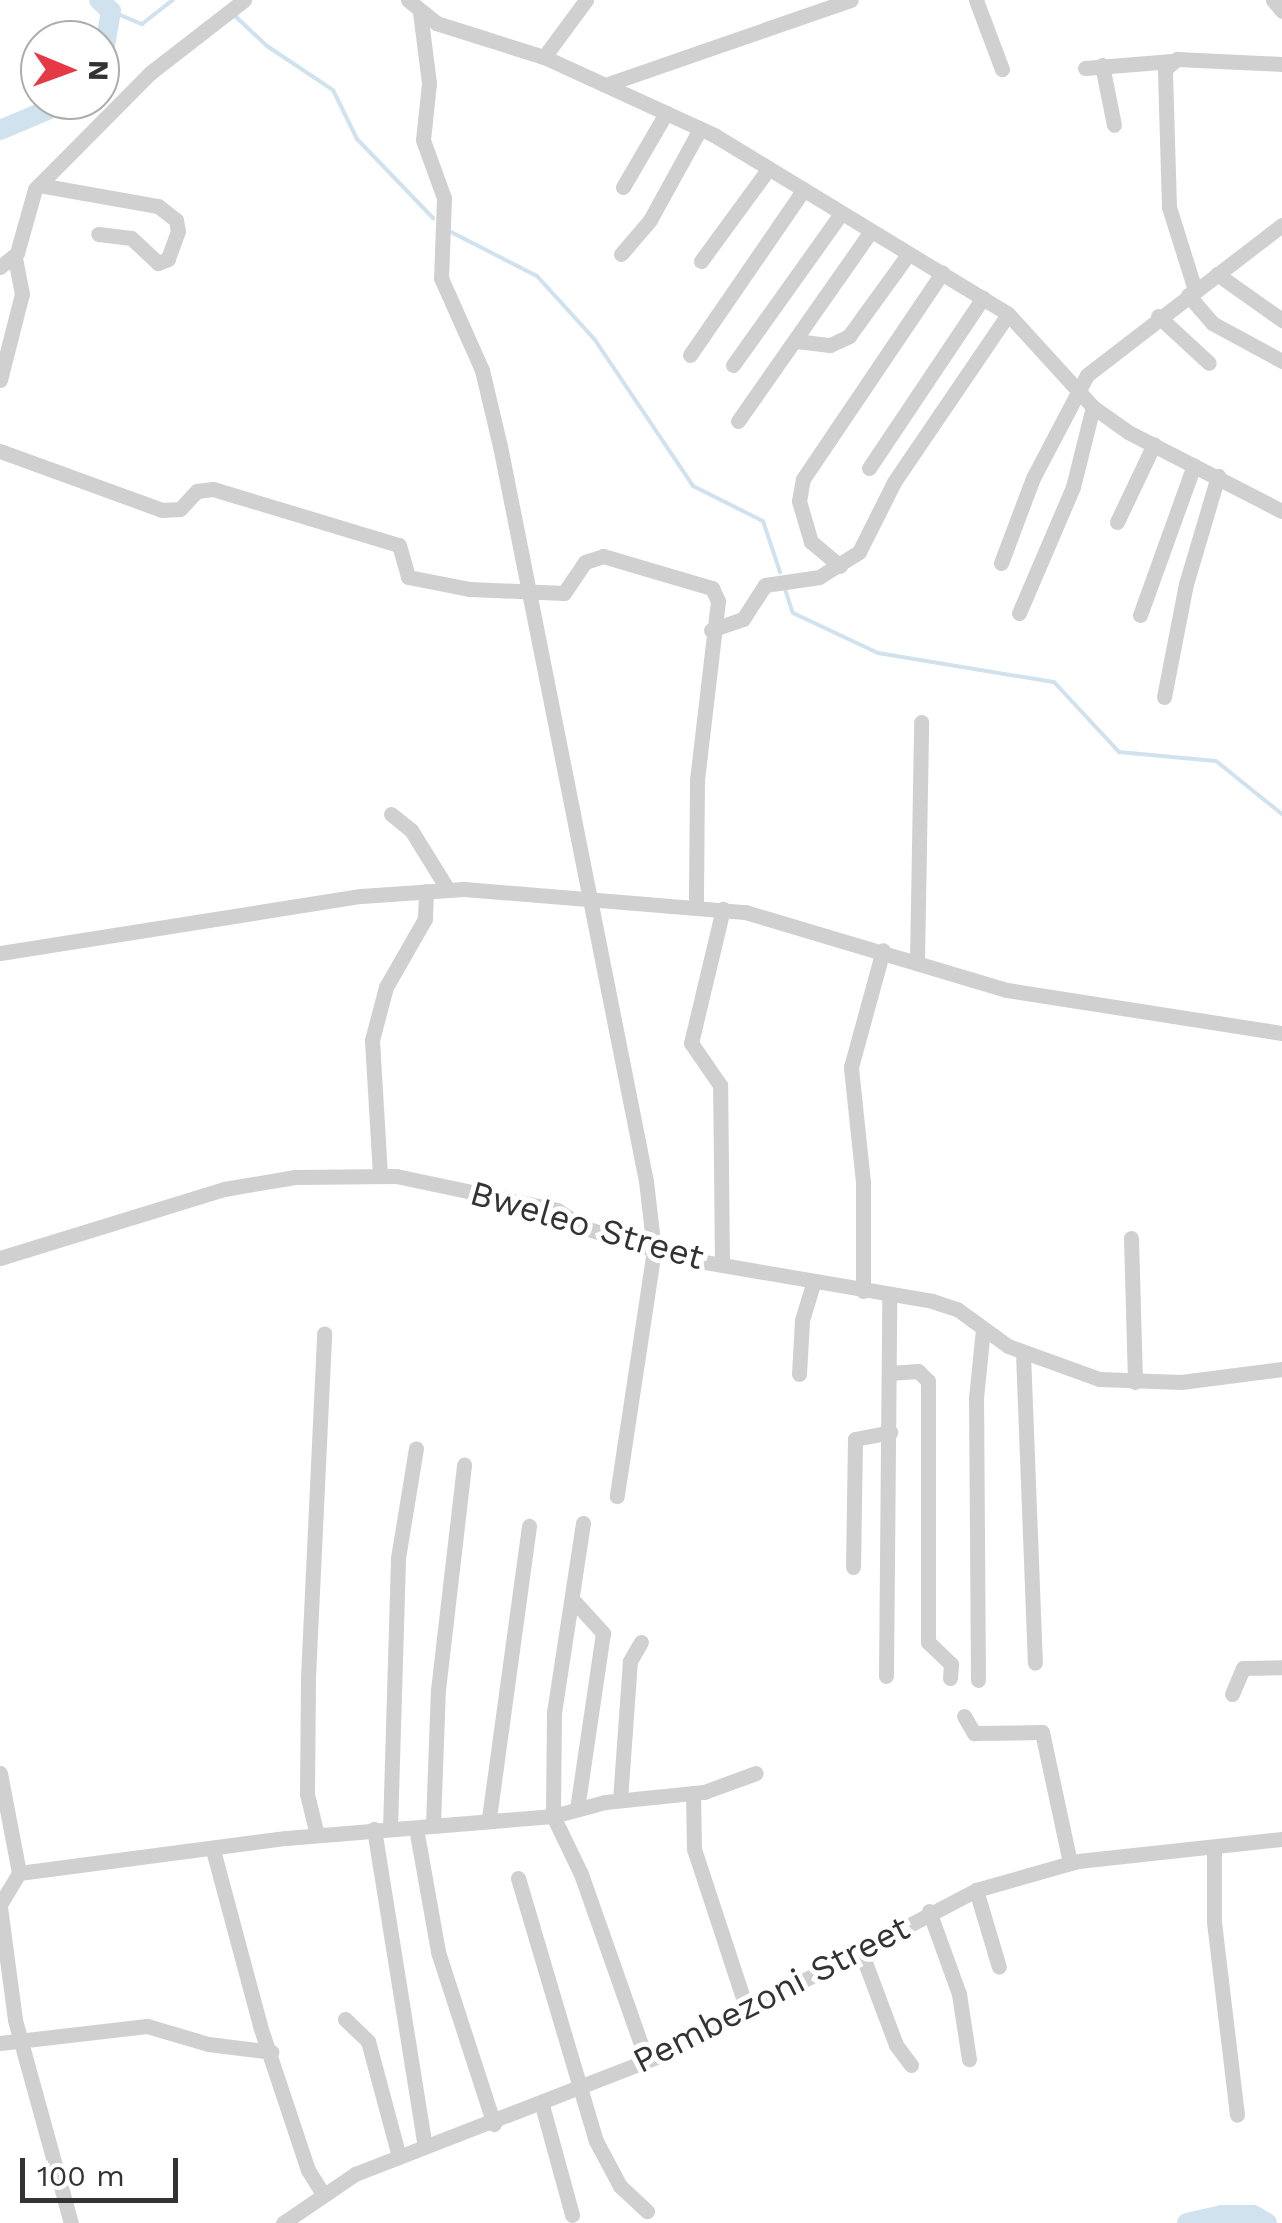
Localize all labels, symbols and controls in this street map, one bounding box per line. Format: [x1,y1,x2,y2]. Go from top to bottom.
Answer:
north arrow [20,20,120,120]
text: N [82,60,115,81]
street label: Bweleo Street [465,1172,709,1278]
street label: Pembezoni Street [626,1906,916,2082]
scale bar [25,2138,182,2200]
text: 100 m [37,2158,125,2193]

